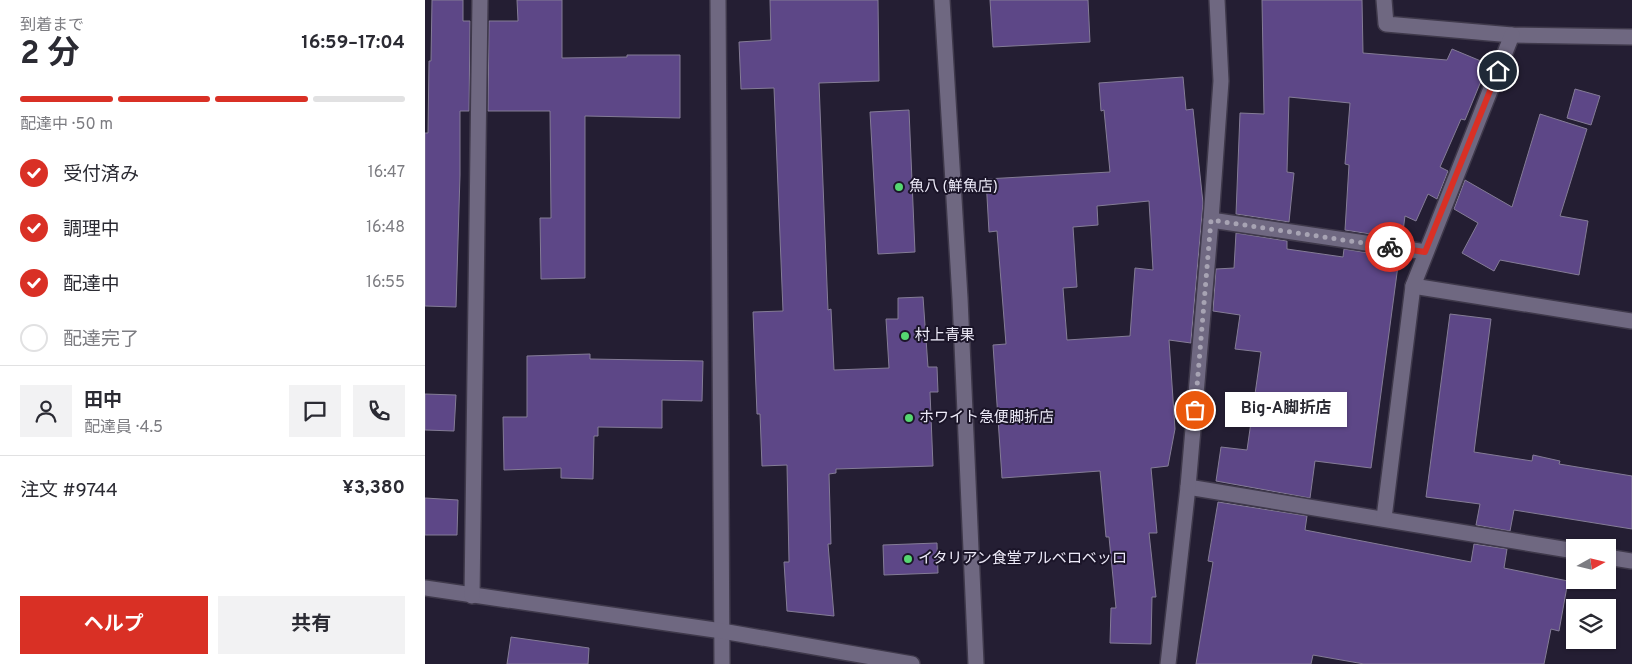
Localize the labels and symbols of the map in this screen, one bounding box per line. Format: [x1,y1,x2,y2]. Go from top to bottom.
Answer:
pin [1477,50,1519,92]
place label: 魚八 (鮮魚店) [909,177,998,197]
marker: 魚八 (鮮魚店) [893,181,905,193]
courier [1365,222,1415,272]
place label: 村上青果 [915,326,975,346]
marker: 村上青果 [899,330,911,342]
pin [1174,389,1216,431]
callout: Big-A脚折店 [1225,392,1347,428]
place label: ホワイト急便脚折店 [919,409,1054,428]
marker: ホワイト急便脚折店 [903,412,915,424]
north arrow [1566,539,1616,589]
place label: イタリアン食堂アルベロベッロ [918,550,1127,569]
marker: イタリアン食堂アルベロベッロ [902,553,914,565]

